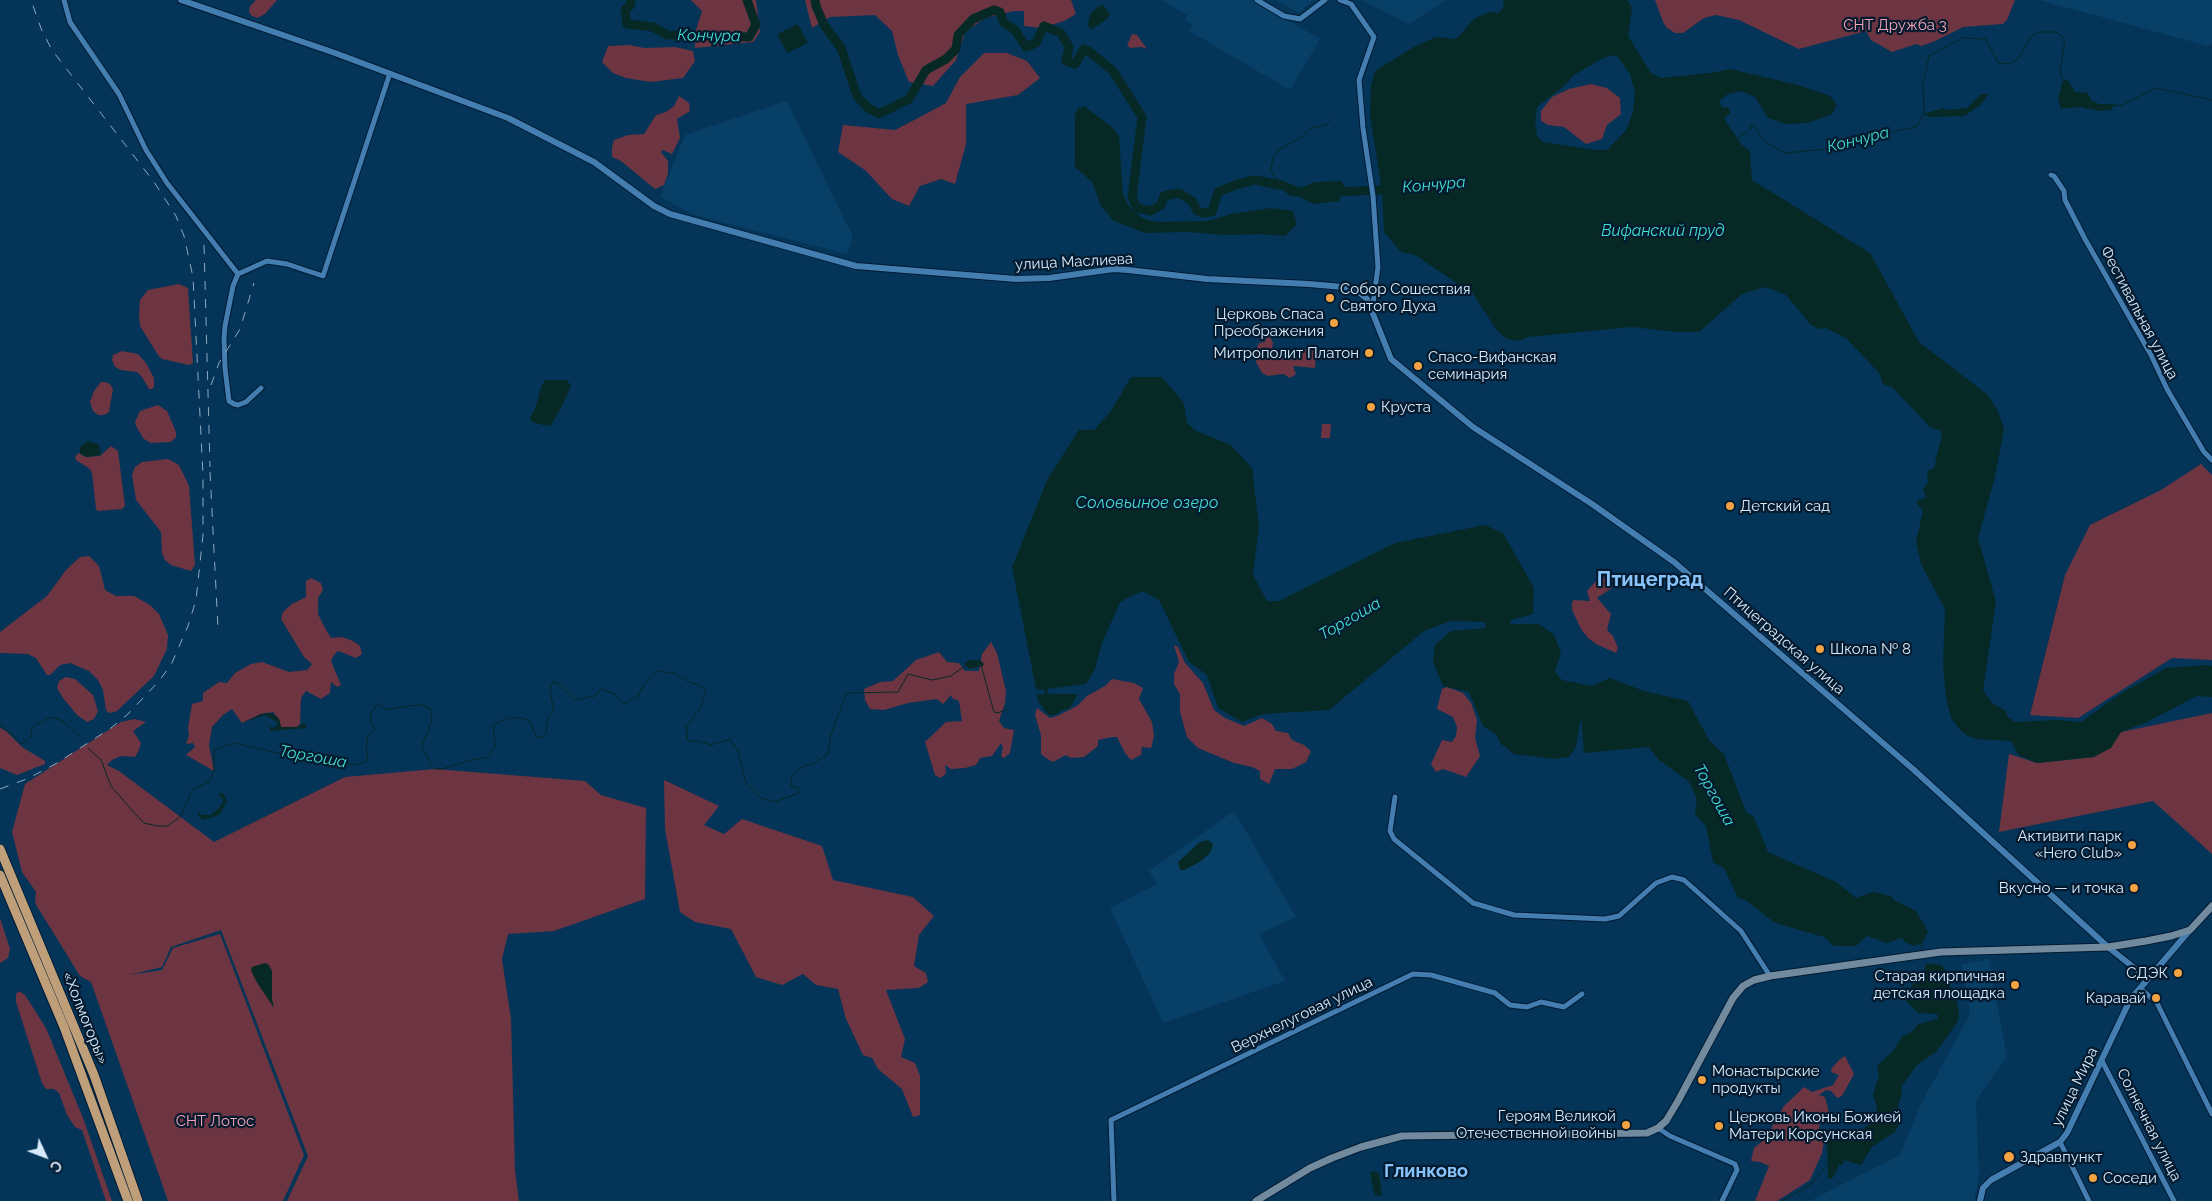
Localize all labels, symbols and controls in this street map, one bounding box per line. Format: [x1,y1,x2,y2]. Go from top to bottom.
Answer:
park label: СНТ Дружба 3 [1843,16,1947,34]
water label: Кончура [677,26,741,46]
water label: Кончура [1825,123,1891,157]
water label: Кончура [1402,173,1466,197]
water label: Вифанский пруд [1601,221,1725,241]
street label: Фестивальная улица [2096,243,2182,383]
street label: улица Маслиева [1015,250,1133,274]
place label: Собор Сошествия Святого Духа [1340,280,1470,315]
marker: Собор Сошествия Святого Духа [1324,292,1336,304]
place label: Церковь Спаса Преображения [1214,305,1324,340]
marker: Церковь Спаса Преображения [1328,317,1340,329]
place label: Митрополит Платон [1214,344,1359,362]
marker: Митрополит Платон [1363,347,1375,359]
place label: Спасо-Вифанская семинария [1428,348,1557,383]
marker: Спасо-Вифанская семинария [1412,360,1424,372]
place label: Круста [1381,398,1431,416]
marker: Круста [1365,401,1377,413]
water label: Соловьиное озеро [1076,493,1218,513]
place label: Детский сад [1740,497,1830,515]
marker: Детский сад [1724,500,1736,512]
district label: Птицеград [1597,568,1703,592]
street label: Птицеградская улица [1720,583,1848,699]
water label: Торгоша [1316,594,1384,644]
place label: Школа № 8 [1830,640,1911,658]
marker: Школа № 8 [1814,643,1826,655]
water label: Торгоша [278,742,348,772]
water label: Торгоша [1689,761,1739,829]
place label: Активити парк «Hero Club» [2017,827,2122,862]
marker: Активити парк «Hero Club» [2126,839,2138,851]
place label: Вкусно — и точка [1999,879,2124,897]
marker: Вкусно — и точка [2128,882,2140,894]
place label: СДЭК [2126,964,2168,982]
place label: Старая кирпичная детская площадка [1873,967,2005,1002]
marker: СДЭК [2172,967,2184,979]
street label: «Холмогоры» [58,969,112,1067]
street label: Верхнелуговая улица [1228,973,1376,1057]
marker: Старая кирпичная детская площадка [2009,979,2021,991]
place label: Каравай [2086,989,2146,1007]
marker: Каравай [2150,992,2162,1004]
street label: улица Мира [2048,1045,2102,1129]
place label: Монастырские продукты [1712,1062,1819,1097]
street label: Солнечная улица [2113,1066,2185,1184]
marker: Монастырские продукты [1696,1074,1708,1086]
place label: Героям Великой Отечественной войны [1456,1107,1616,1142]
place label: Церковь Иконы Божией Матери Корсунская [1729,1108,1901,1143]
park label: СНТ Лотос [176,1112,254,1130]
marker: Героям Великой Отечественной войны [1620,1119,1632,1131]
marker: Церковь Иконы Божией Матери Корсунская [1713,1120,1725,1132]
north arrow [20,1131,70,1181]
place label: Здравпункт [2020,1148,2102,1166]
marker: Здравпункт [2002,1150,2016,1164]
text: С [47,1157,65,1175]
district label: Глинково [1384,1161,1468,1183]
place label: Соседи [2103,1169,2157,1187]
marker: Соседи [2087,1172,2099,1184]

